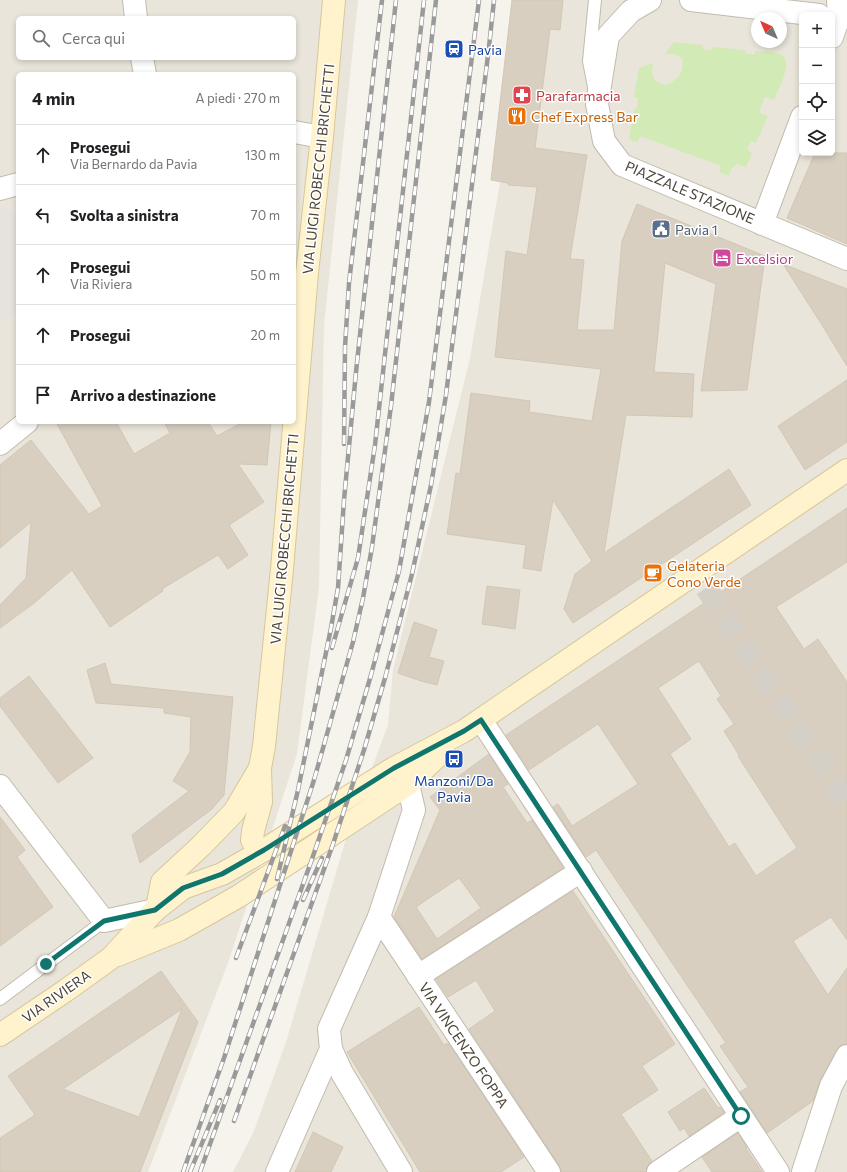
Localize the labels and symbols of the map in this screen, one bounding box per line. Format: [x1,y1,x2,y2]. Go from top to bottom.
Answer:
north arrow [751,12,787,48]
station icon: Pavia [443,38,465,60]
place label: Pavia [468,41,502,58]
street label: VIA LUIGI ROBECCHI BRICHETTI [298,63,338,275]
pharmacy icon: Parafarmacia [511,84,533,106]
place label: Parafarmacia [536,87,621,104]
restaurant icon: Chef Express Bar [506,105,528,127]
place label: Chef Express Bar [531,108,639,125]
street label: PIAZZALE STAZIONE [623,157,757,227]
public building icon: Pavia 1 [650,218,672,240]
place label: Pavia 1 [675,221,718,238]
hotel icon: Excelsior [711,247,733,269]
place label: Excelsior [736,250,794,267]
street label: VIA LUIGI ROBECCHI BRICHETTI [266,433,302,645]
place label: Gelateria Cono Verde [667,557,741,590]
cafe icon: Gelateria Cono Verde [642,562,664,584]
bus stop icon: Manzoni/Da Pavia [443,748,465,770]
place label: Manzoni/Da Pavia [414,772,494,805]
route end [37,955,55,973]
street label: VIA RIVIERA [18,966,94,1026]
street label: VIA VINCENZO FOPPA [416,979,513,1111]
route start [732,1107,750,1125]

